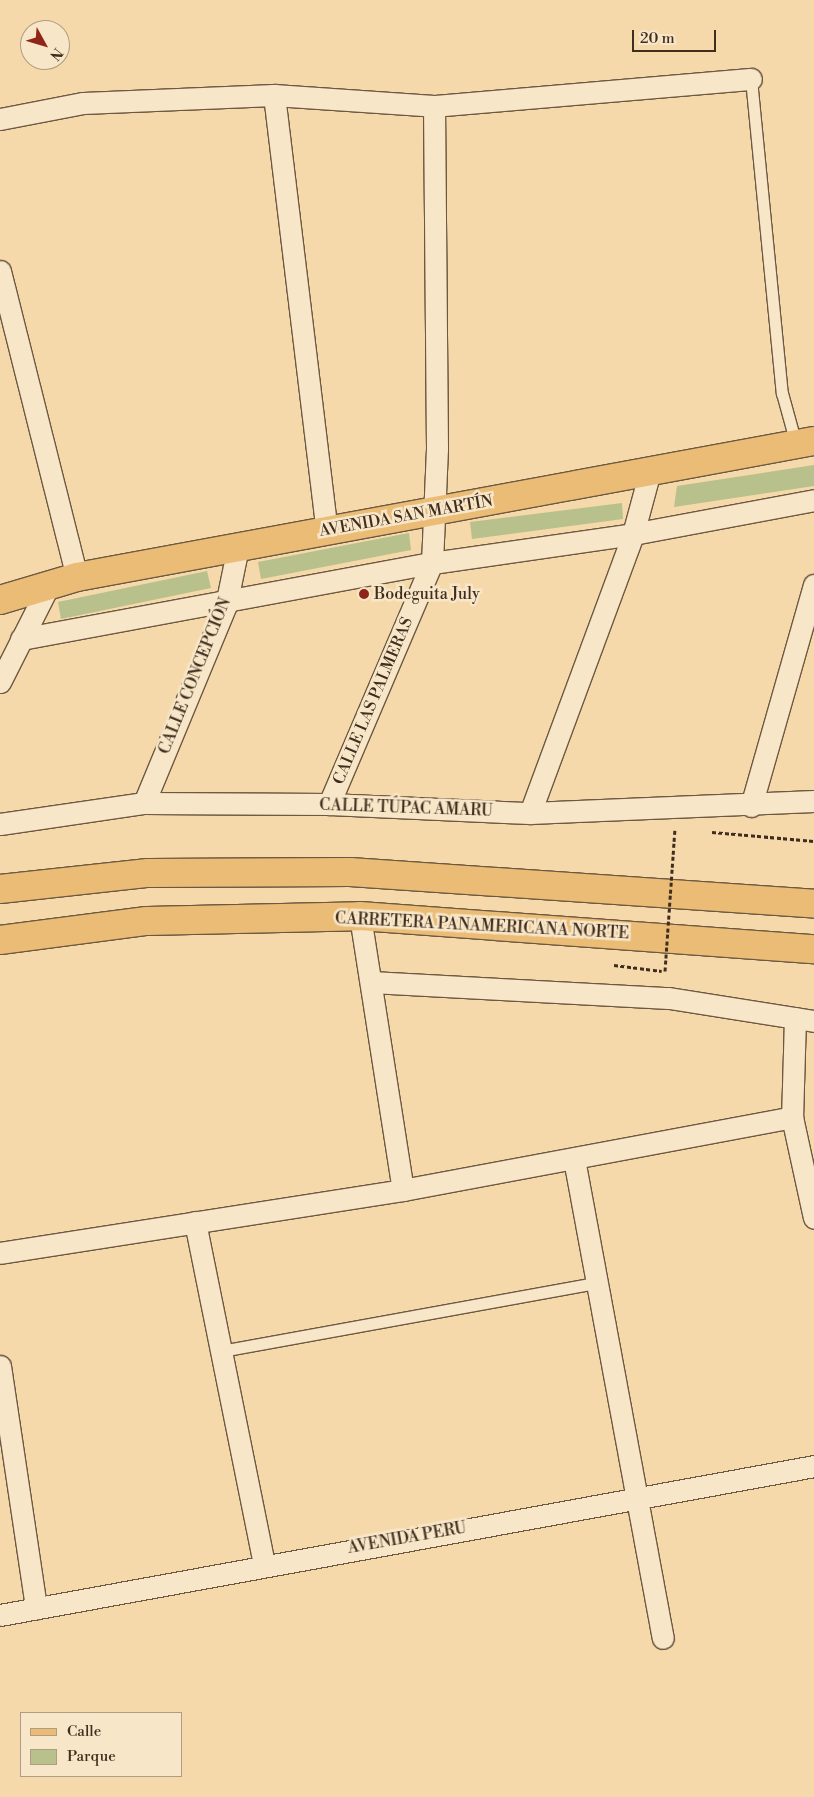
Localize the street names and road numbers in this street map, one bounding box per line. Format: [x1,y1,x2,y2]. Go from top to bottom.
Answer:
street label: AVENIDA SAN MARTÍN [318,491,494,541]
street label: CALLE CONCEPCIÓN [155,595,235,757]
street label: CALLE LAS PALMERAS [329,615,417,787]
street label: CALLE TÚPAC AMARU [319,795,493,821]
street label: CARRETERA PANAMERICANA NORTE [334,909,630,943]
street label: AVENIDA PERU [346,1518,468,1558]

